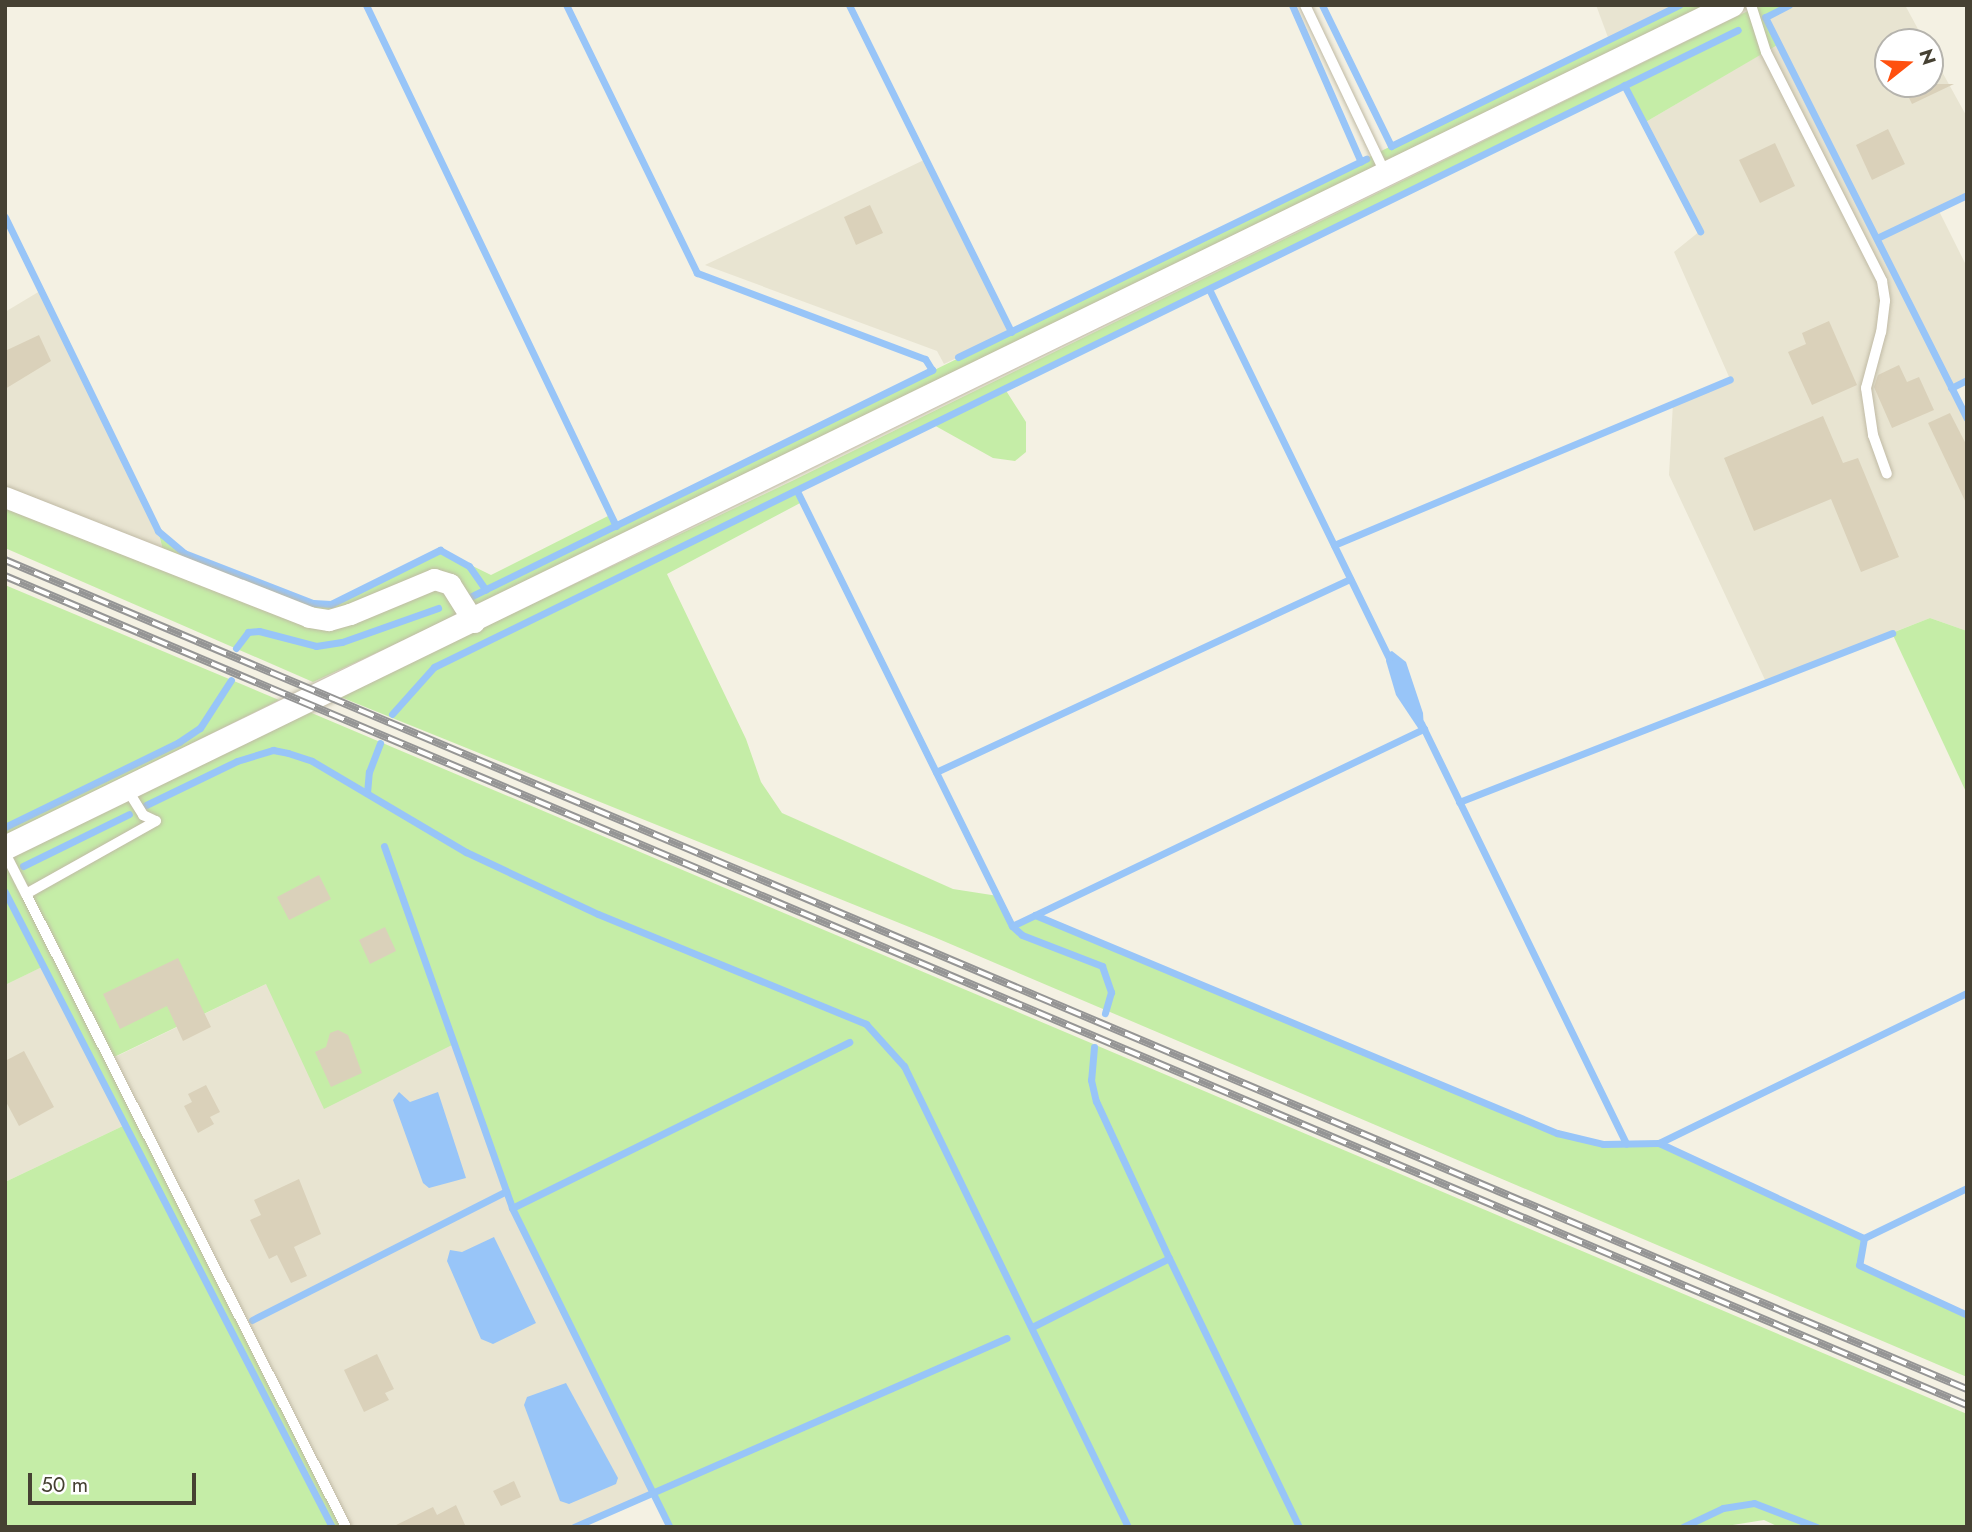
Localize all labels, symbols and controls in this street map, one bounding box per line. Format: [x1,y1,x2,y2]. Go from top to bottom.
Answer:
north arrow [1874,28,1944,98]
text: N [1912,46,1943,68]
scale bar [32,1458,200,1502]
text: 50 m [41,1470,88,1500]

